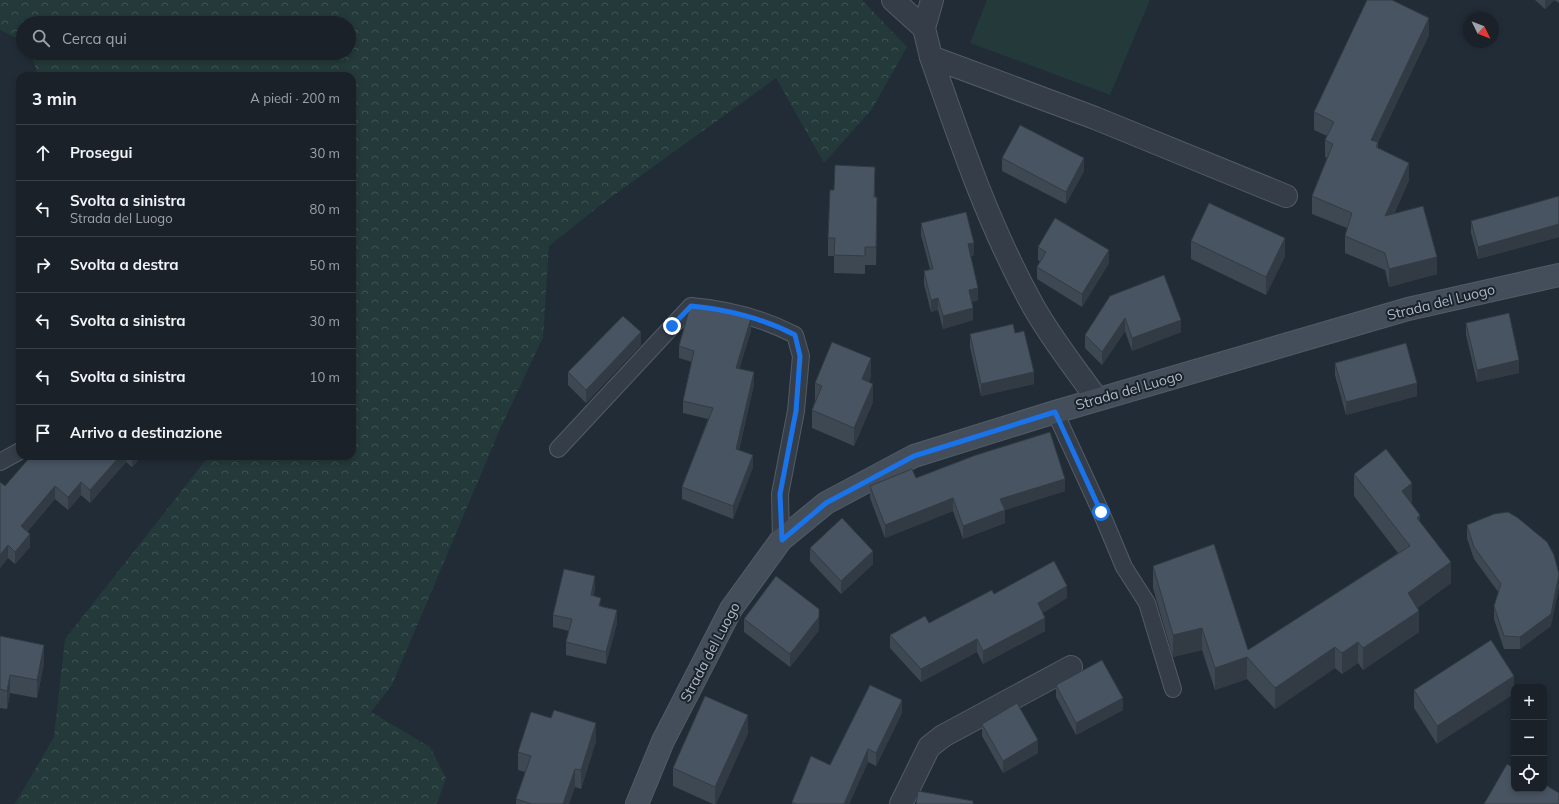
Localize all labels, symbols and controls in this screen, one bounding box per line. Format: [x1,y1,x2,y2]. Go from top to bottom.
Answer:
north arrow [1463,12,1499,48]
search box [16,16,356,60]
icon: search [30,27,52,49]
text: Cerca qui [62,29,127,48]
text: 3 min [32,88,77,109]
text: A piedi · 200 m [250,90,340,106]
icon: ahead [32,142,54,164]
text: Prosegui [70,143,132,162]
text: 30 m [310,145,340,161]
text: Svolta a sinistra [70,191,186,210]
icon: left [32,198,54,220]
text: 80 m [310,201,340,217]
text: Strada del Luogo [70,210,173,226]
icon: right [32,254,54,276]
text: Svolta a destra [70,255,179,274]
text: 50 m [310,257,340,273]
street label: Strada del Luogo [1385,280,1497,324]
icon: left [32,310,54,332]
text: Svolta a sinistra [70,311,186,330]
text: 30 m [310,313,340,329]
route end [663,317,681,335]
icon: left [32,366,54,388]
street label: Strada del Luogo [1073,366,1185,414]
text: Svolta a sinistra [70,367,186,386]
text: 10 m [310,369,340,385]
icon: arrive [32,422,54,444]
text: Arrivo a destinazione [70,423,222,442]
route start [1092,503,1110,521]
street label: Strada del Luogo [676,599,744,705]
map controls [1511,684,1547,792]
button: + [1511,684,1547,720]
button: − [1511,720,1547,756]
button: locate [1511,756,1547,792]

